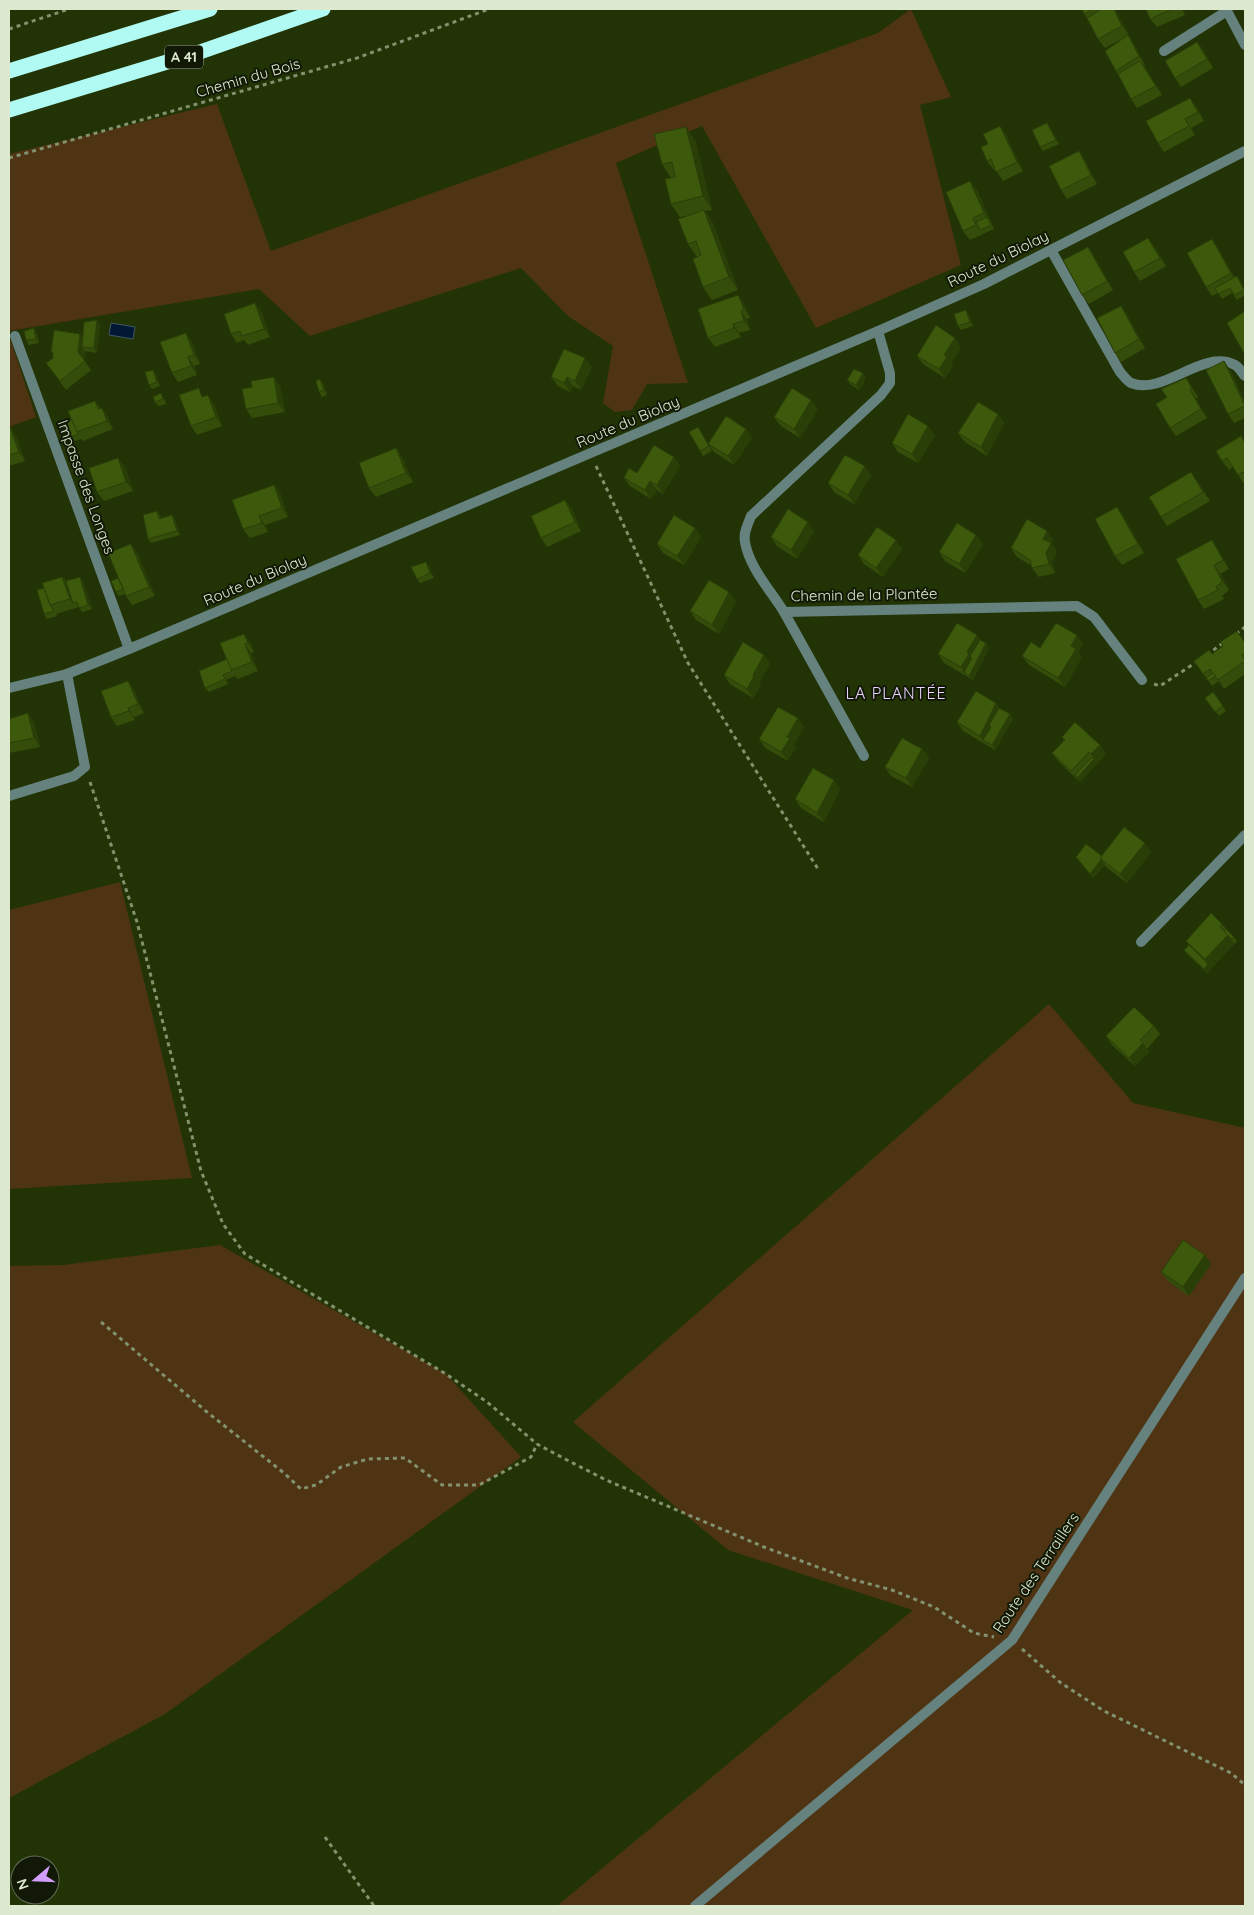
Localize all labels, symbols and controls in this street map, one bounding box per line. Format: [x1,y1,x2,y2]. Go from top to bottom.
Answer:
road number: A 41 [165,46,203,68]
street label: Chemin du Bois [194,54,302,101]
street label: Route du Biolay [944,226,1051,291]
street label: Route du Biolay [573,391,682,452]
street label: Impasse des Longes [53,417,120,556]
street label: Route du Biolay [200,549,309,610]
street label: Chemin de la Plantée [790,584,938,605]
district label: LA PLANTÉE [845,683,947,703]
street label: Route des Terraillers [988,1509,1083,1637]
north arrow [10,1855,60,1905]
text: N [13,1876,33,1892]

